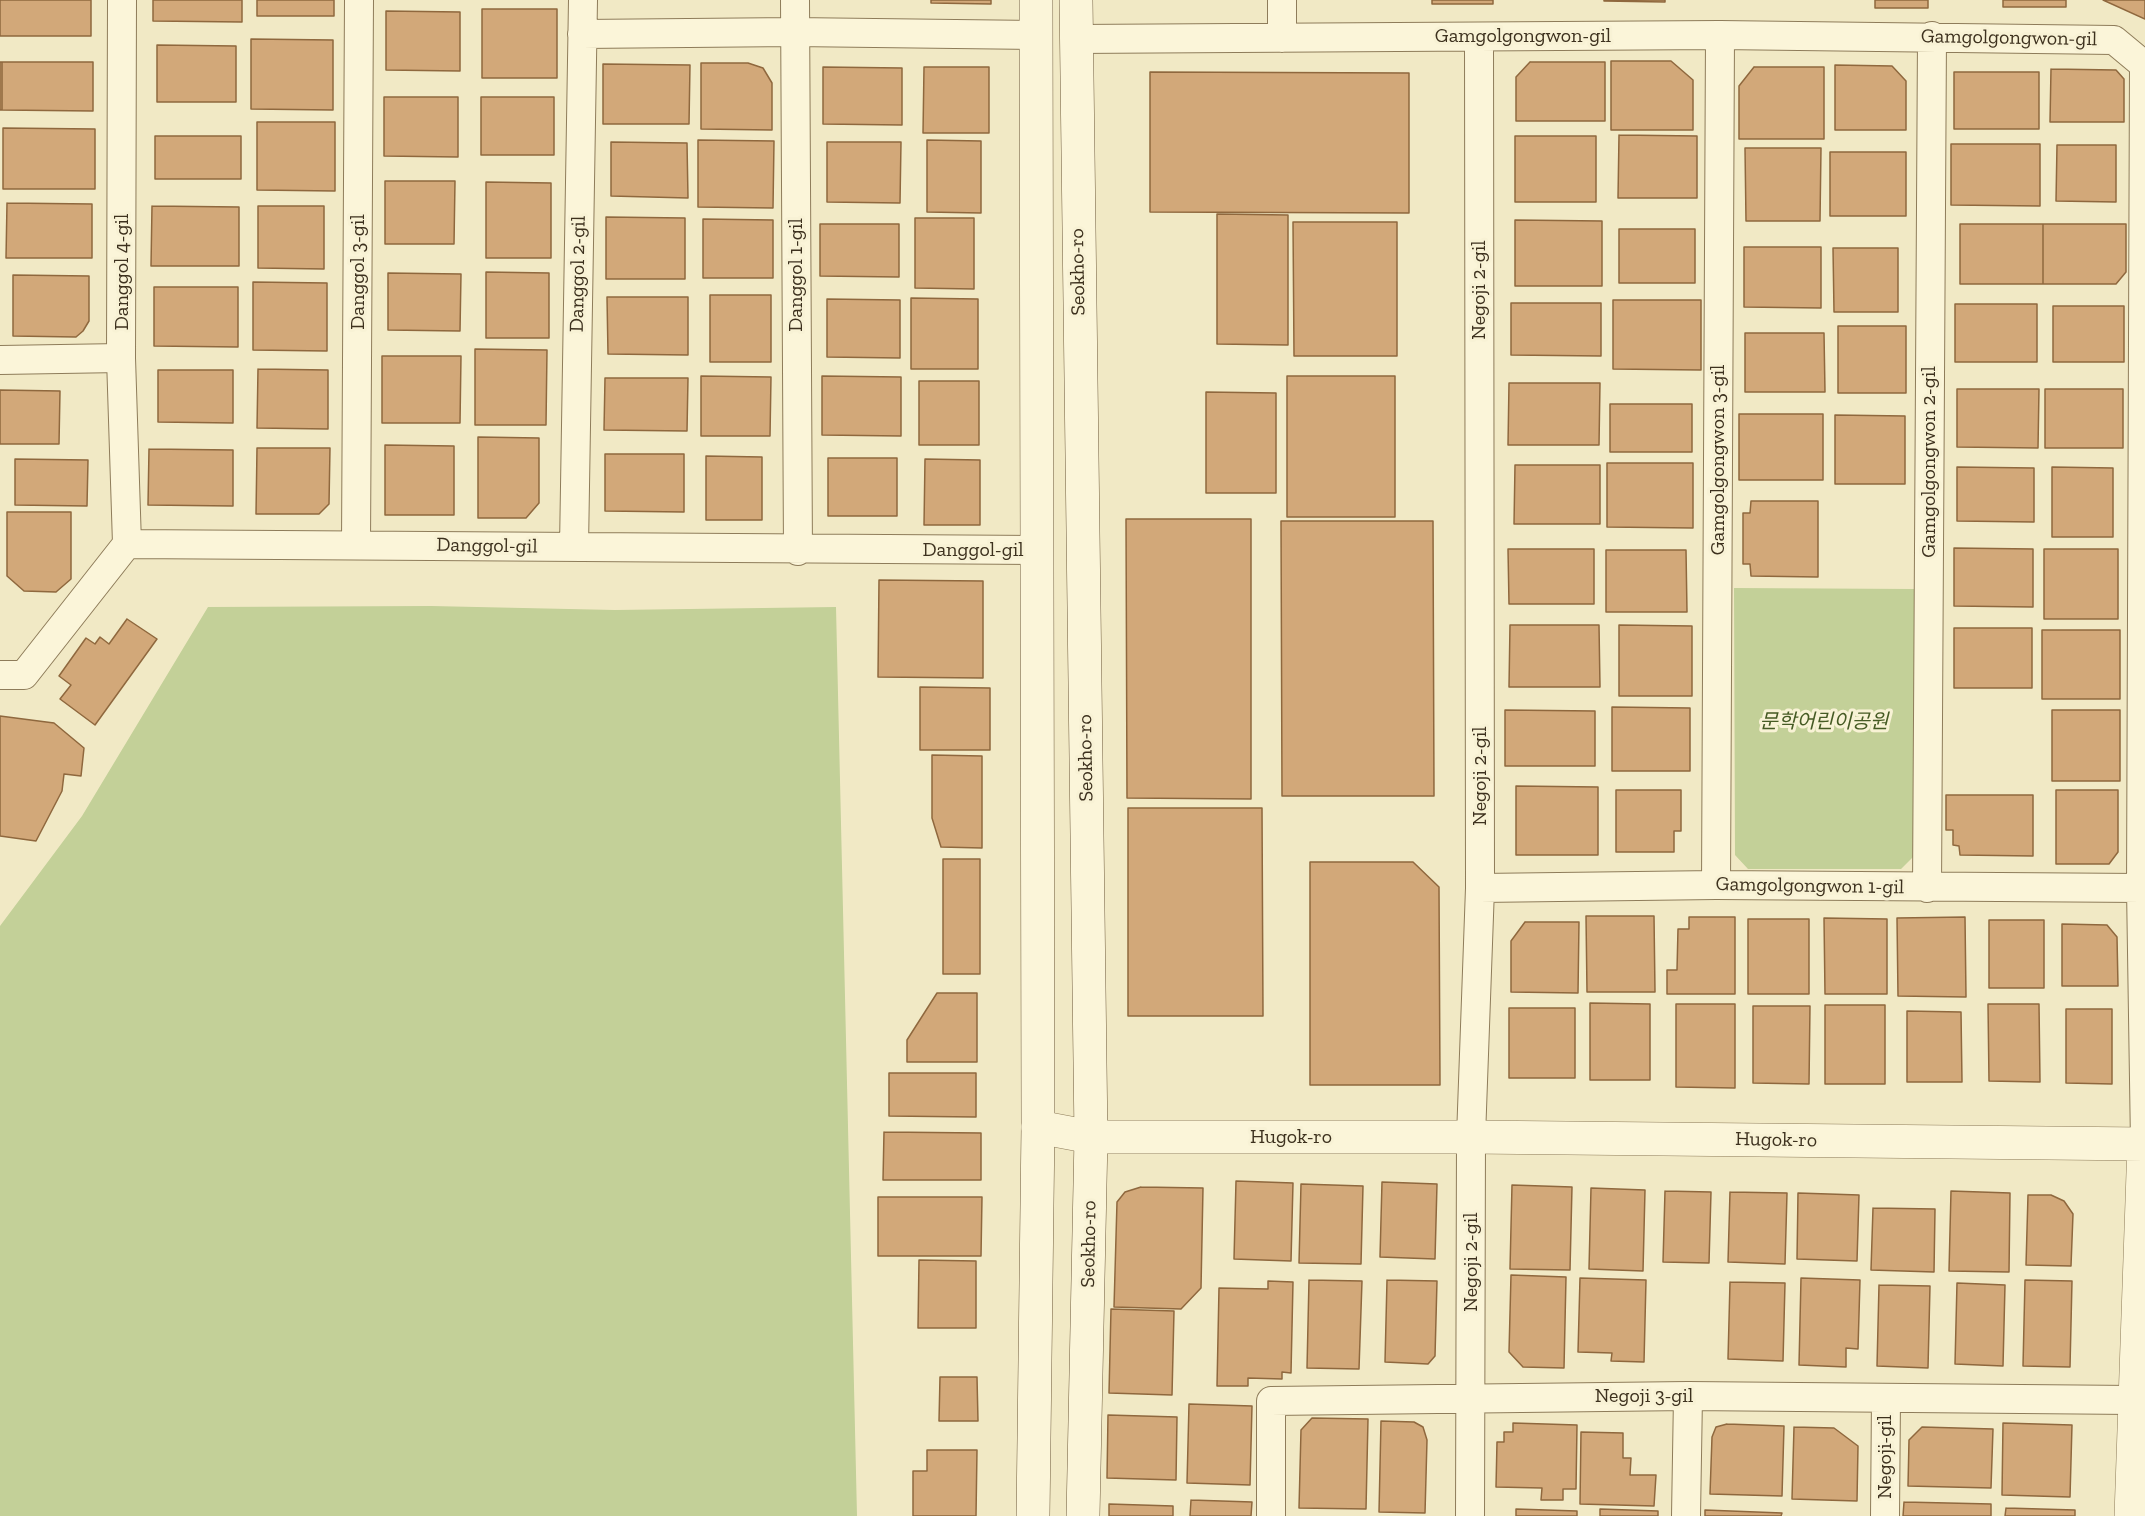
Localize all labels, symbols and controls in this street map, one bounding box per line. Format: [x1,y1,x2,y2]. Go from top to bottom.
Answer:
street label: Gamgolgongwon-gil [1435,24,1611,48]
street label: Gamgolgongwon-gil [1921,24,2097,52]
street label: Danggol 4-gil [110,214,134,330]
street label: Danggol 3-gil [346,214,370,330]
street label: Danggol 2-gil [565,216,591,332]
street label: Danggol 1-gil [784,218,808,332]
street label: Seokho-ro [1065,228,1091,316]
street label: Negoji 2-gil [1467,240,1491,340]
street label: Gamgolgongwon 3-gil [1706,365,1730,555]
street label: Gamgolgongwon 2-gil [1917,366,1941,558]
street label: Danggol-gil [436,533,538,559]
street label: Danggol-gil [922,538,1024,562]
park label: 문학어린이공원 [1760,710,1888,734]
street label: Seokho-ro [1073,714,1099,802]
street label: Negoji 2-gil [1468,726,1492,826]
street label: Gamgolgongwon 1-gil [1716,872,1904,900]
street label: Hugok-ro [1250,1125,1332,1149]
street label: Hugok-ro [1735,1127,1817,1153]
street label: Seokho-ro [1076,1200,1102,1288]
street label: Negoji 2-gil [1459,1212,1483,1312]
street label: Negoji 3-gil [1595,1384,1693,1408]
street label: Negoji-gil [1873,1415,1897,1499]

